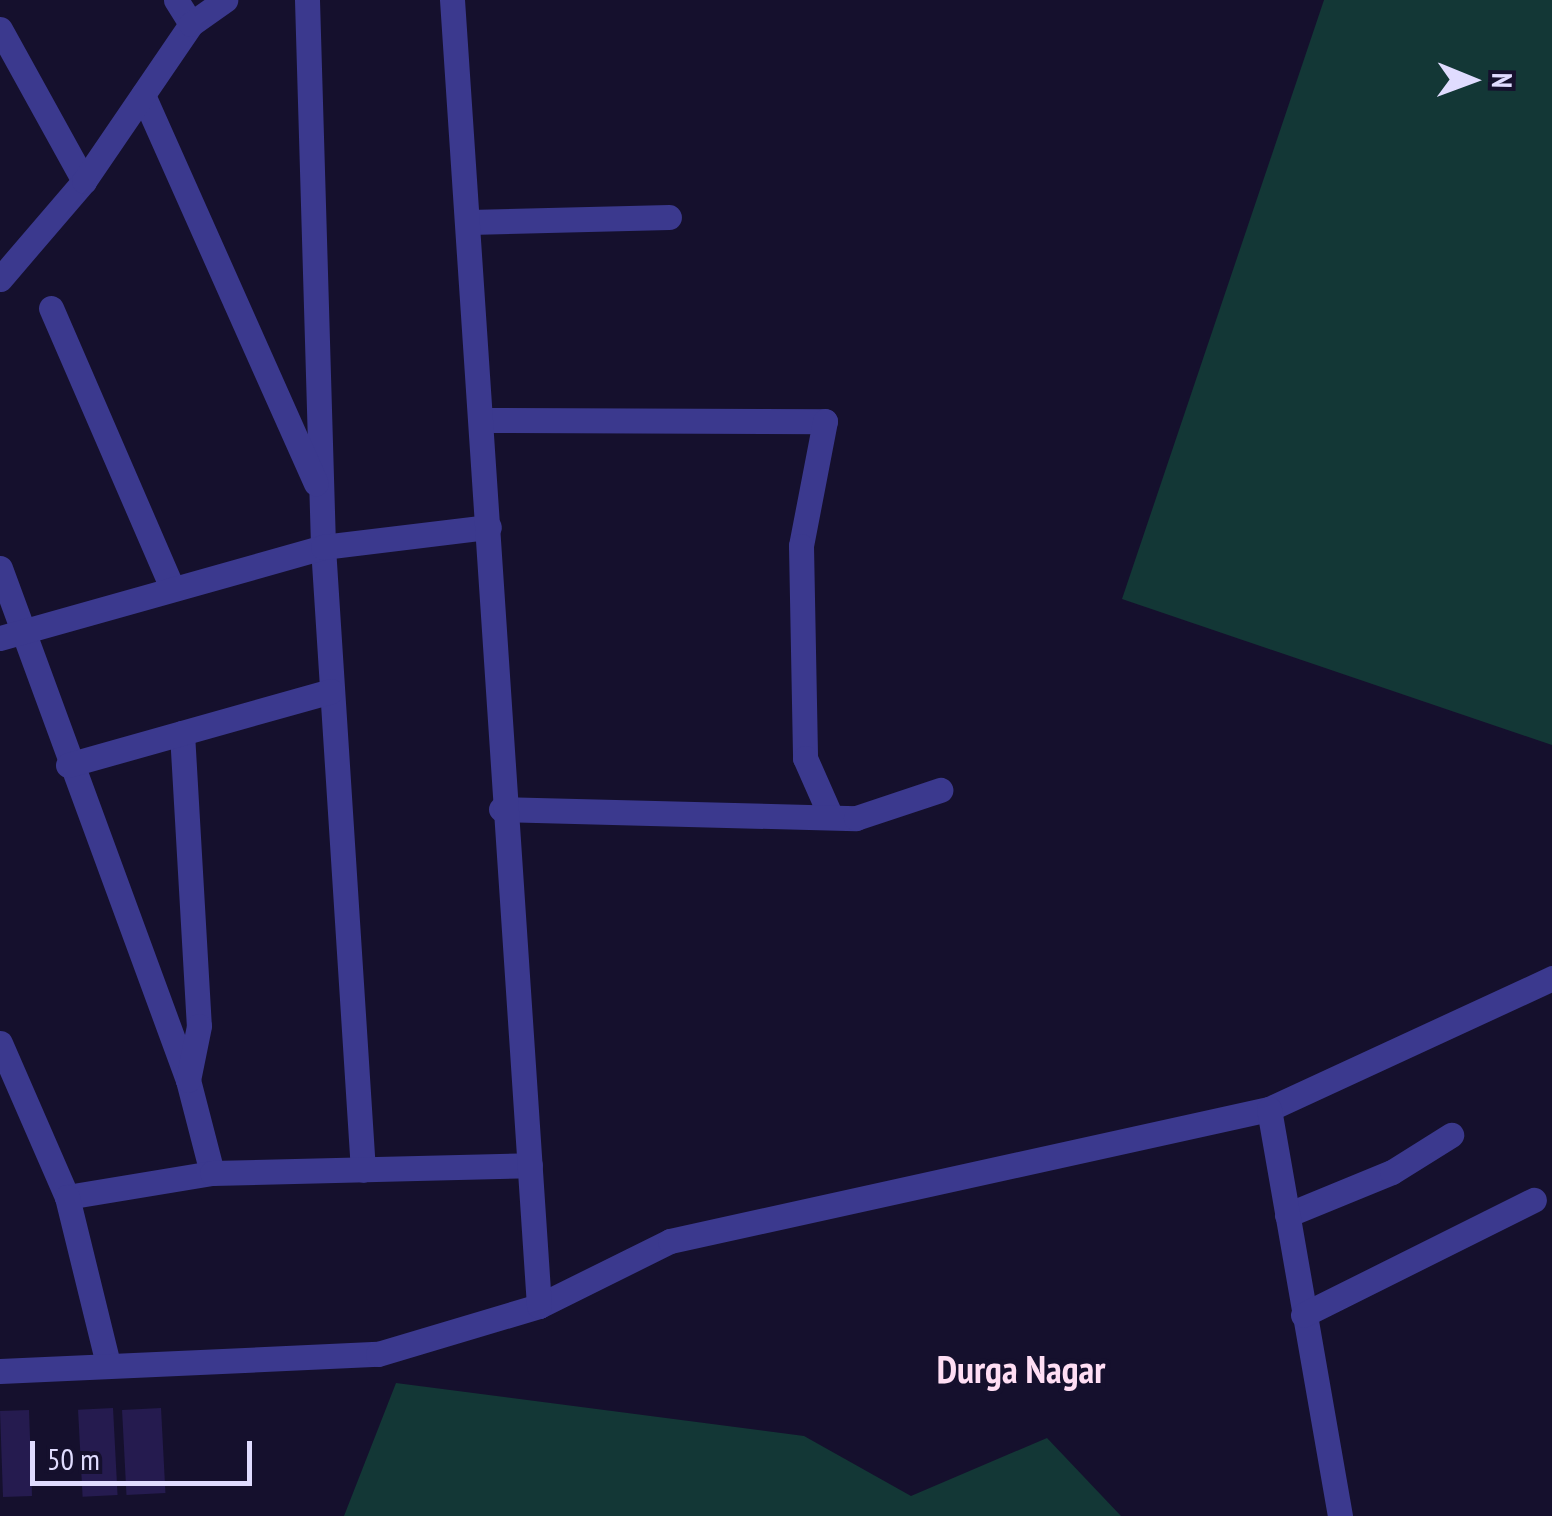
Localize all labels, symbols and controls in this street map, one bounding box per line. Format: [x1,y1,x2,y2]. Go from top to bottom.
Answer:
north arrow [1422,30,1522,130]
text: N [1484,73,1521,88]
district label: Durga Nagar [937,1346,1105,1392]
scale bar [35,1421,258,1483]
text: 50 m [47,1439,100,1478]

